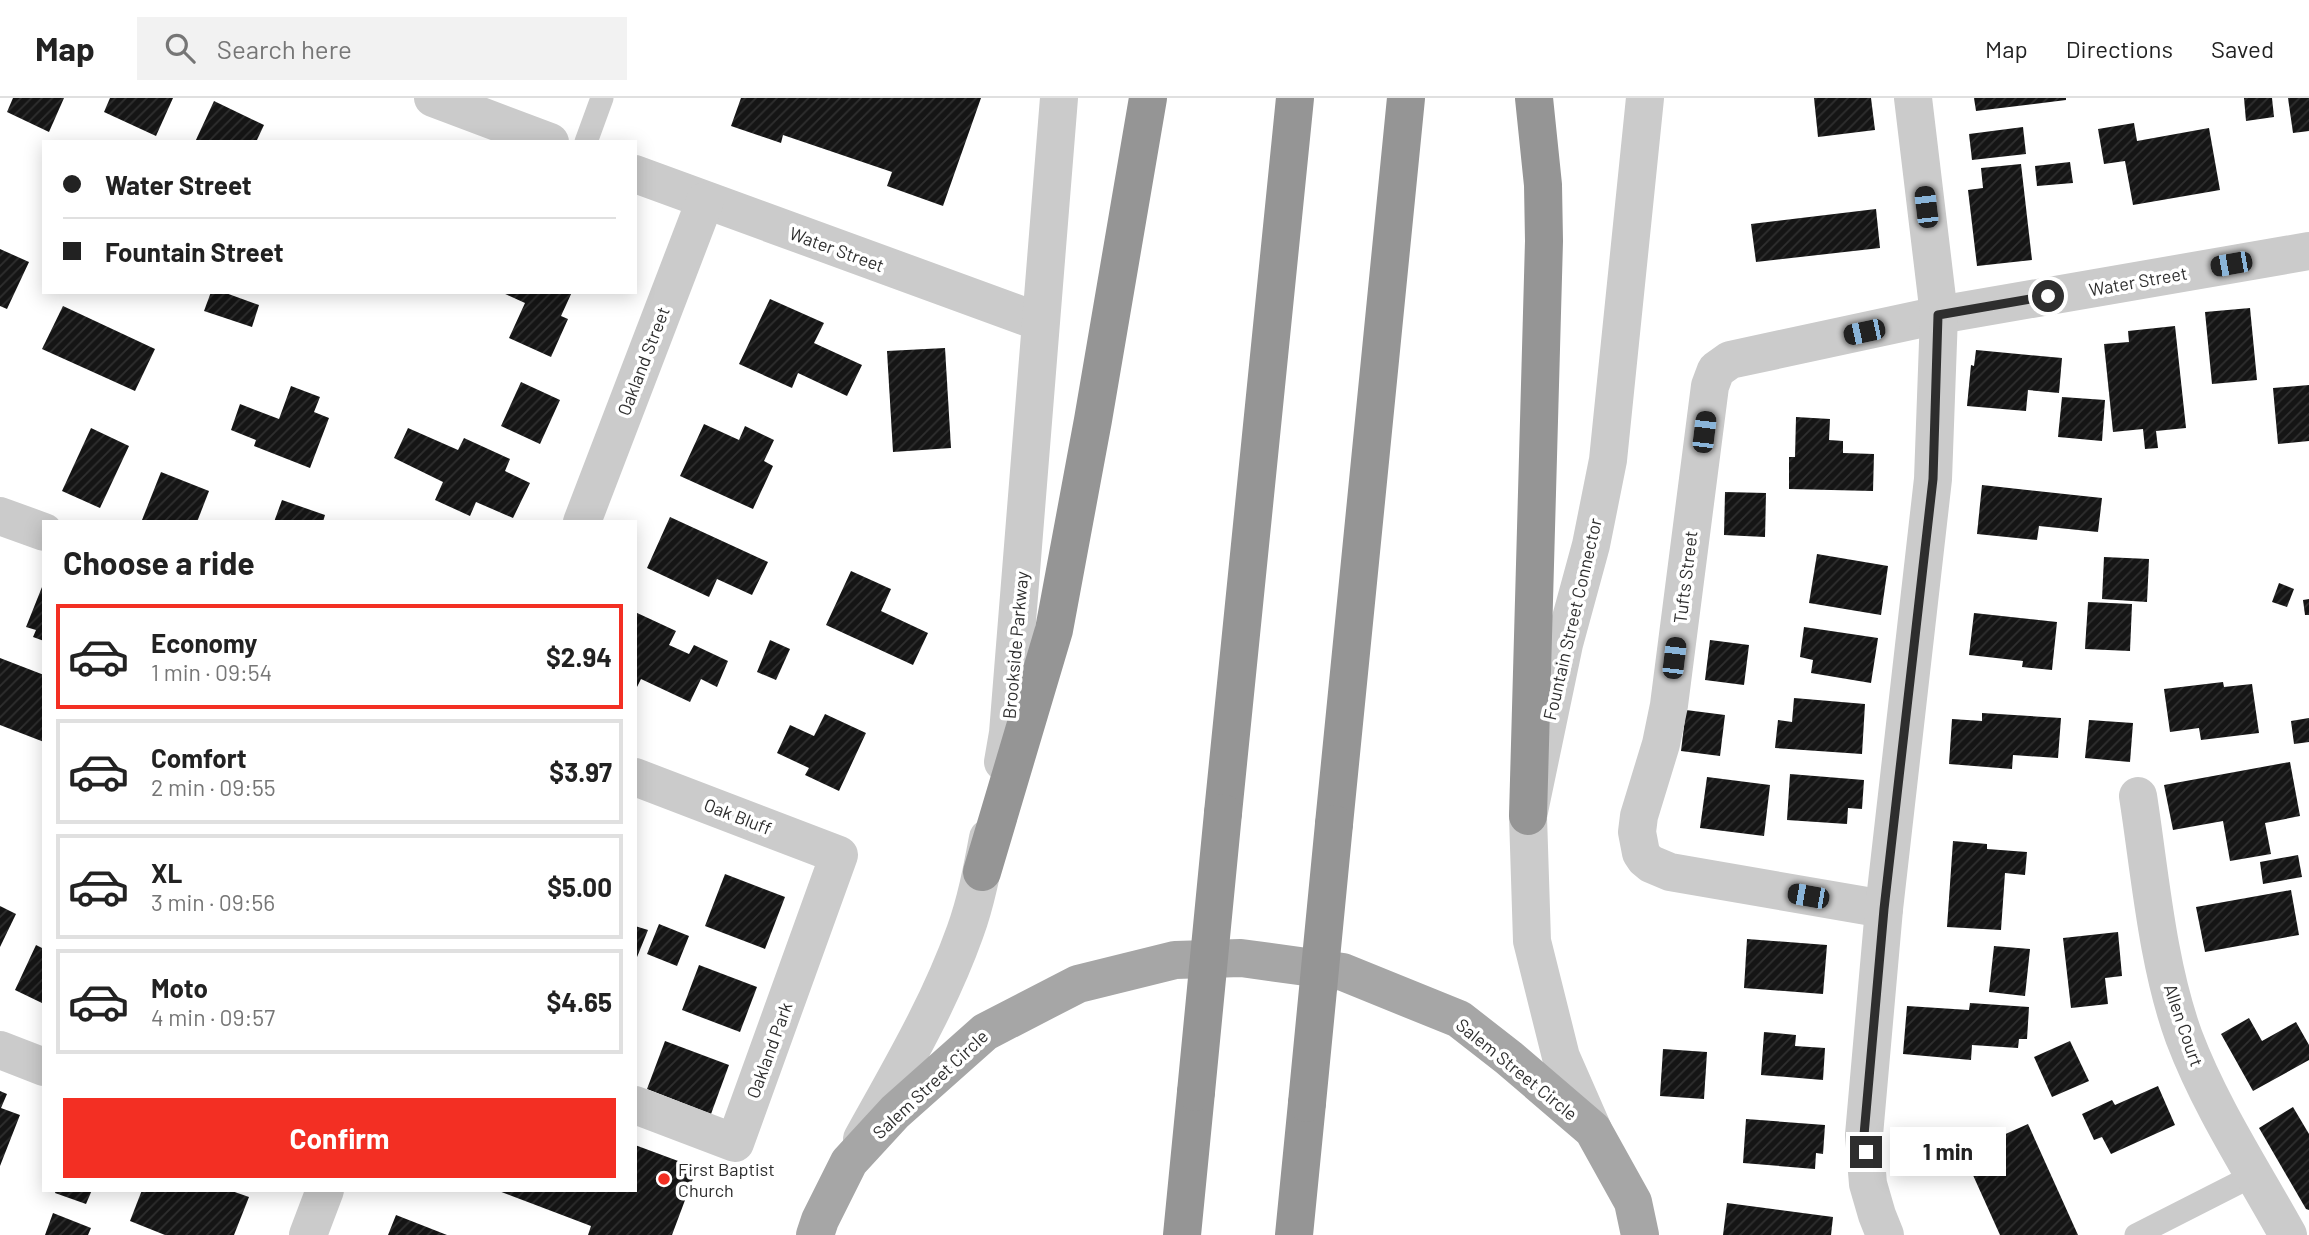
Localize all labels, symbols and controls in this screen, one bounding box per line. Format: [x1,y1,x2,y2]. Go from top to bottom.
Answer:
search box [137,17,627,80]
text: Map [35,28,95,68]
icon: search [161,29,199,67]
text: Search here [217,33,352,64]
text: Map [1985,34,2028,63]
text: Directions [2066,34,2173,63]
text: Saved [2211,34,2274,63]
text: Water Street [105,169,252,200]
car [1914,185,1939,229]
street label: Water Street [787,222,887,276]
text: Fountain Street [105,236,284,267]
car [2209,250,2254,278]
street label: Water Street [2087,262,2189,300]
route start [2032,280,2064,312]
street label: Oakland Street [612,303,674,419]
car [1842,317,1887,347]
car [1692,410,1717,454]
street label: Fountain Street Connector [1538,515,1606,722]
street label: Tufts Street [1668,529,1702,625]
text: Choose a ride [63,543,255,581]
street label: Brookside Parkway [998,570,1032,720]
icon: car [67,625,130,688]
text: Economy [151,627,257,658]
car [1662,636,1687,680]
text: $2.94 [546,641,612,672]
text: 1 min · 09:54 [151,658,272,686]
icon: car [67,740,130,803]
text: Comfort [151,742,247,773]
text: $3.97 [549,756,612,787]
text: 2 min · 09:55 [151,773,276,801]
street label: Oak Bluff [701,793,775,839]
icon: car [67,855,130,918]
text: XL [151,857,182,888]
text: $5.00 [547,871,612,902]
car [1786,882,1831,910]
text: 3 min · 09:56 [151,888,275,916]
icon: car [67,970,130,1033]
text: Moto [151,972,208,1003]
street label: Allen Court [2160,981,2208,1069]
text: $4.65 [546,986,612,1017]
street label: Oakland Park [741,999,797,1101]
text: 4 min · 09:57 [151,1003,275,1031]
street label: Salem Street Circle [1452,1013,1582,1125]
street label: Salem Street Circle [868,1025,992,1143]
button: Confirm [63,1098,616,1178]
callout: 1 min [1890,1128,2006,1176]
route end [1850,1136,1882,1168]
text: 1 min [1923,1137,1973,1165]
place label: First Baptist Church [678,1158,775,1201]
marker: First Baptist Church [656,1171,672,1187]

